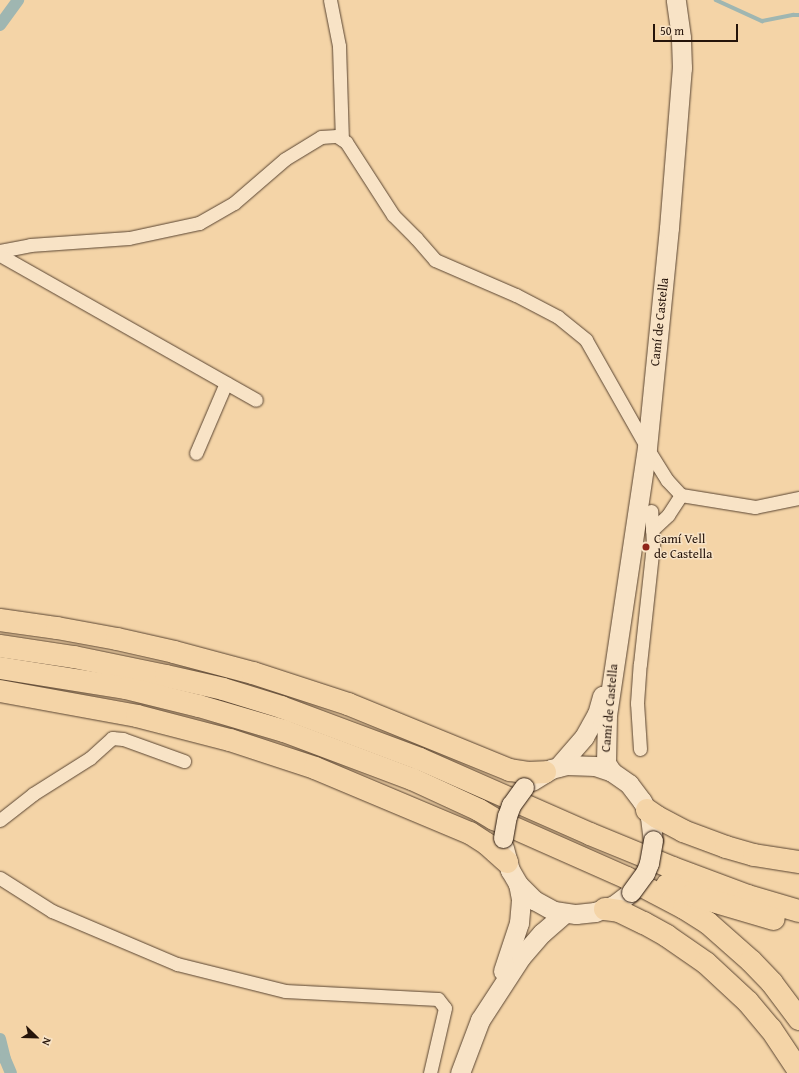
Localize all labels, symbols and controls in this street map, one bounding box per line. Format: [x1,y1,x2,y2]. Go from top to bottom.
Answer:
scale bar [655,16,740,42]
text: 50 m [660,22,684,39]
street label: Camí de Castella [648,277,672,367]
place label: Camí Vell de Castella [654,532,712,563]
marker: Camí Vell de Castella [641,542,651,552]
street label: Camí de Castella [598,663,622,753]
north arrow [16,1017,56,1057]
text: N [38,1035,56,1048]

